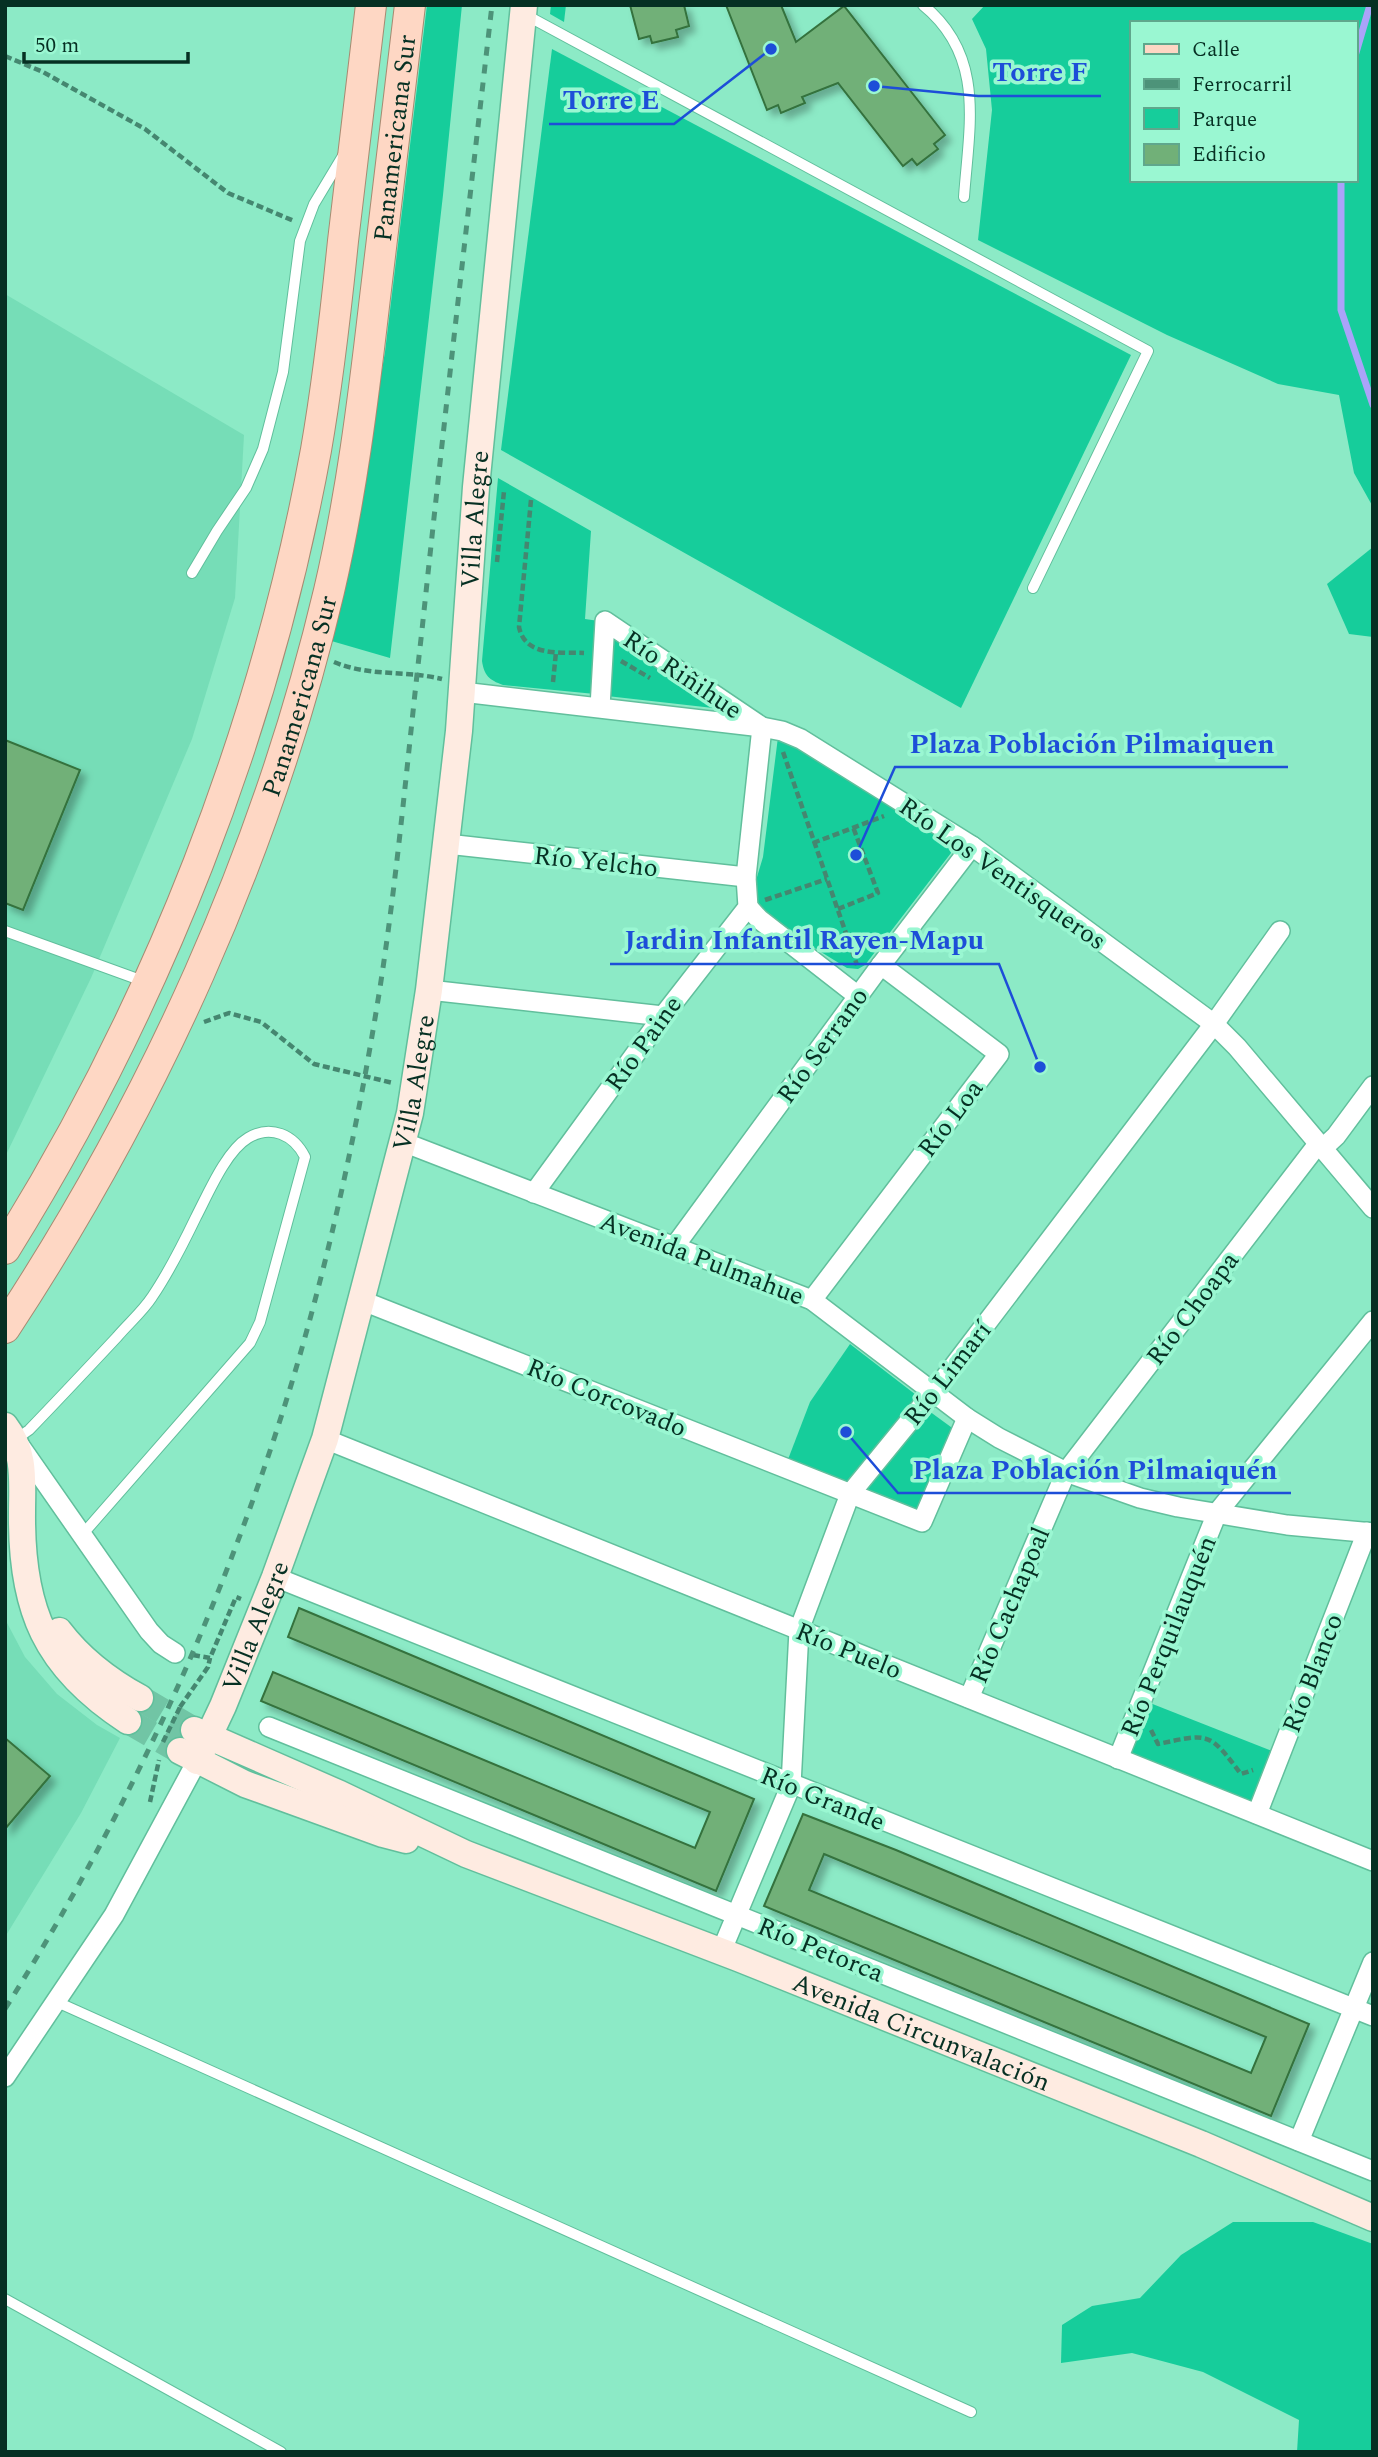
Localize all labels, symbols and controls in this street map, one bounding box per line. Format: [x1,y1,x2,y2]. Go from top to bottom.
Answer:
scale bar [24,21,189,65]
legend [1130,21,1357,182]
text: 50 m [35,30,79,62]
street label: Panamericana Sur [363,32,427,244]
text: Calle [1192,34,1240,66]
callout: Torre F [978,47,1101,96]
text: Torre F [992,51,1088,94]
text: Ferrocarril [1192,69,1292,101]
callout: Torre E [549,75,674,124]
text: Torre E [562,79,660,122]
text: Parque [1192,104,1257,136]
text: Edificio [1192,139,1266,171]
street label: Villa Alegre [450,449,501,590]
street label: Panamericana Sur [251,591,348,802]
street label: Río Riñihue [615,620,750,730]
callout: Plaza Población Pilmaiquen [895,718,1288,767]
text: Plaza Población Pilmaiquen [910,723,1274,766]
street label: Río Los Ventisqueros [890,787,1114,961]
street label: Río Yelcho [532,836,660,888]
callout: Jardin Infantil Rayen-Mapu [610,915,999,964]
text: Jardin Infantil Rayen-Mapu [624,919,985,962]
street label: Río Serrano [767,979,879,1112]
street label: Río Paine [595,987,692,1100]
street label: Villa Alegre [382,1012,446,1156]
street label: Río Loa [908,1071,994,1166]
street label: Avenida Pulmahue [593,1201,810,1316]
street label: Río Choapa [1136,1243,1249,1374]
street label: Río Limarí [894,1311,1003,1435]
street label: Río Corcovado [521,1348,693,1448]
callout: Plaza Población Pilmaiquén [898,1444,1291,1493]
text: Plaza Población Pilmaiquén [913,1449,1277,1492]
street label: Río Cachapoal [959,1521,1061,1690]
street label: Río Perquilauquén [1110,1530,1228,1743]
street label: Villa Alegre [212,1555,300,1698]
street label: Río Blanco [1272,1608,1354,1739]
street label: Río Puelo [790,1612,908,1690]
street label: Río Grande [754,1756,891,1842]
street label: Río Petorca [751,1906,890,1994]
street label: Avenida Circunvalación [786,1963,1056,2102]

